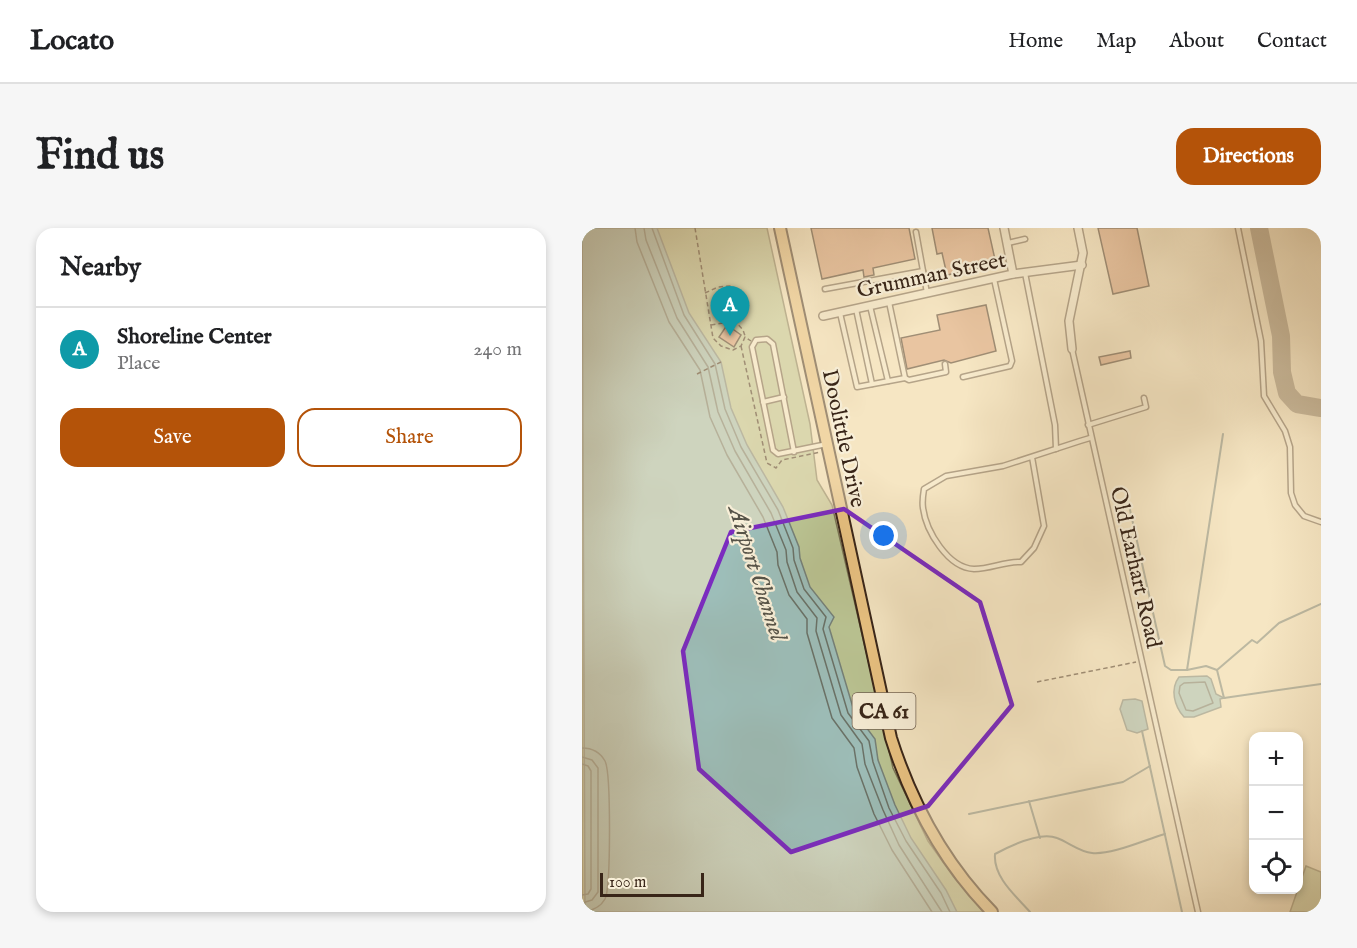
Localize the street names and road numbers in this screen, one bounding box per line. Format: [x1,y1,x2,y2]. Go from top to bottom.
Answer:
street label: Grumman Street [854,246,1009,305]
street label: Doolittle Drive [815,367,871,510]
street label: Old Earhart Road [1103,484,1167,651]
road number: CA 61 [852,693,916,729]

